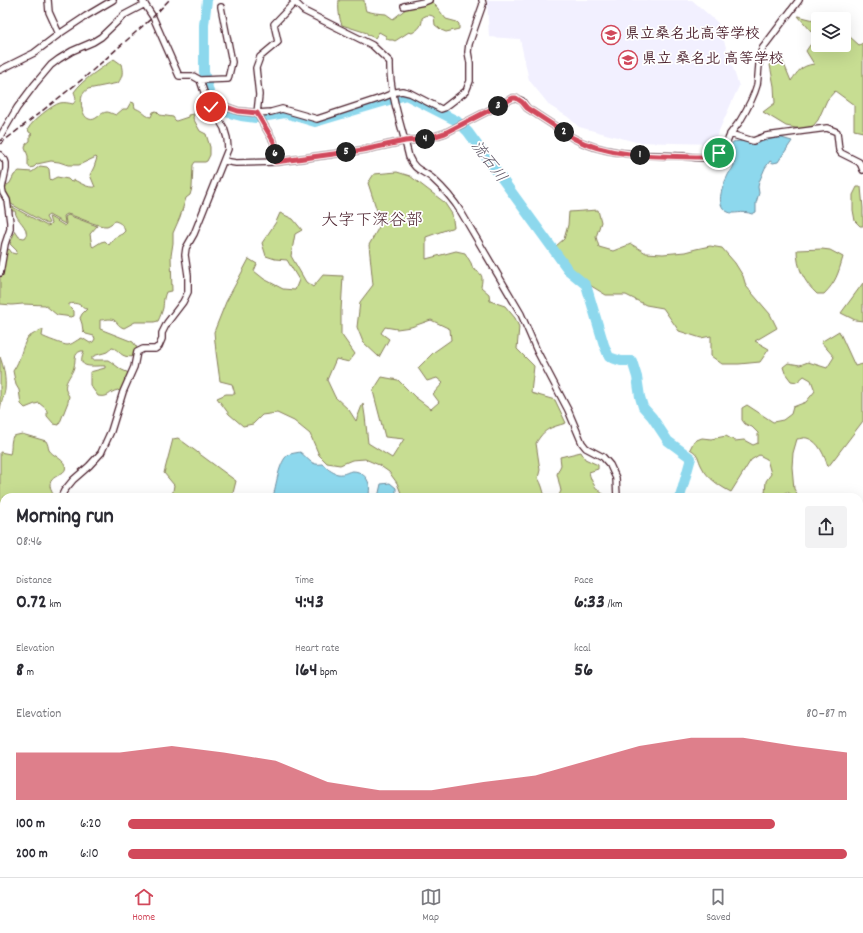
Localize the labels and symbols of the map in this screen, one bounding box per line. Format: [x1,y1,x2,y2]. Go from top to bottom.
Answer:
school or university icon: 県立桑名北高等学校 [600,24,622,46]
place label: 県立桑名北高等学校 [625,24,760,46]
school or university icon: 県立 桑名北 高等学校 [617,49,639,71]
place label: 県立 桑名北 高等学校 [642,49,784,71]
pin [194,90,228,124]
pin: 3 [488,96,508,116]
pin: 2 [554,122,574,142]
pin: 4 [415,129,435,149]
water label: 流石川 [464,136,512,188]
pin [702,136,736,170]
pin: 5 [336,142,356,162]
pin: 6 [265,144,285,164]
pin: 1 [630,145,650,165]
district label: 大字下深谷部 [321,210,423,234]

